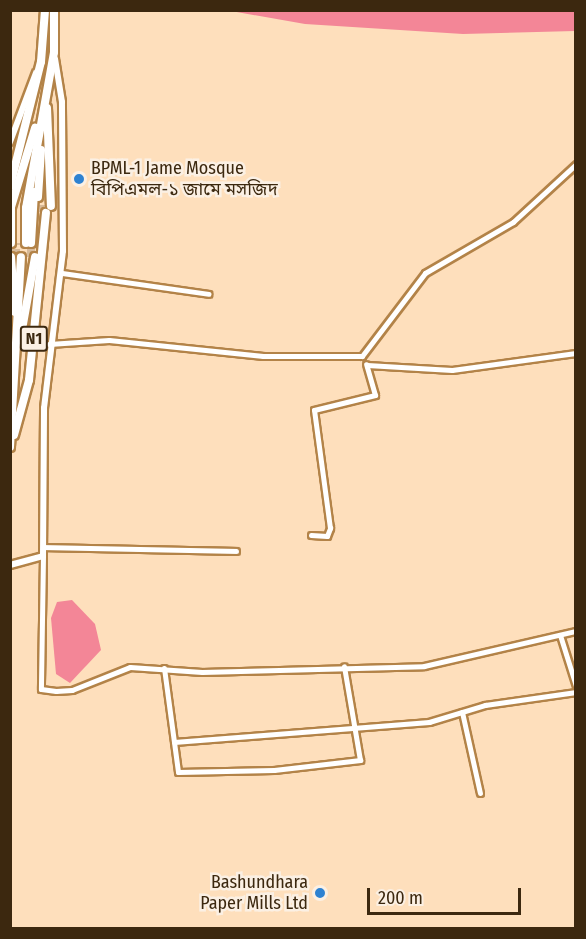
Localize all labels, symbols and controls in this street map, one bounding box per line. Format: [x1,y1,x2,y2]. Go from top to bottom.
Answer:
place label: BPML-1 Jame Mosque বিপিএমল-১ জামে মসজিদ [91,158,278,201]
marker: BPML-1 Jame Mosque বিপিএমল-১ জামে মসজিদ [72,172,86,186]
road number: N1 [19,326,49,352]
place label: Bashundhara Paper Mills Ltd [200,872,308,914]
scale bar [370,876,524,914]
marker: Bashundhara Paper Mills Ltd [313,886,327,900]
text: 200 m [378,887,423,909]

